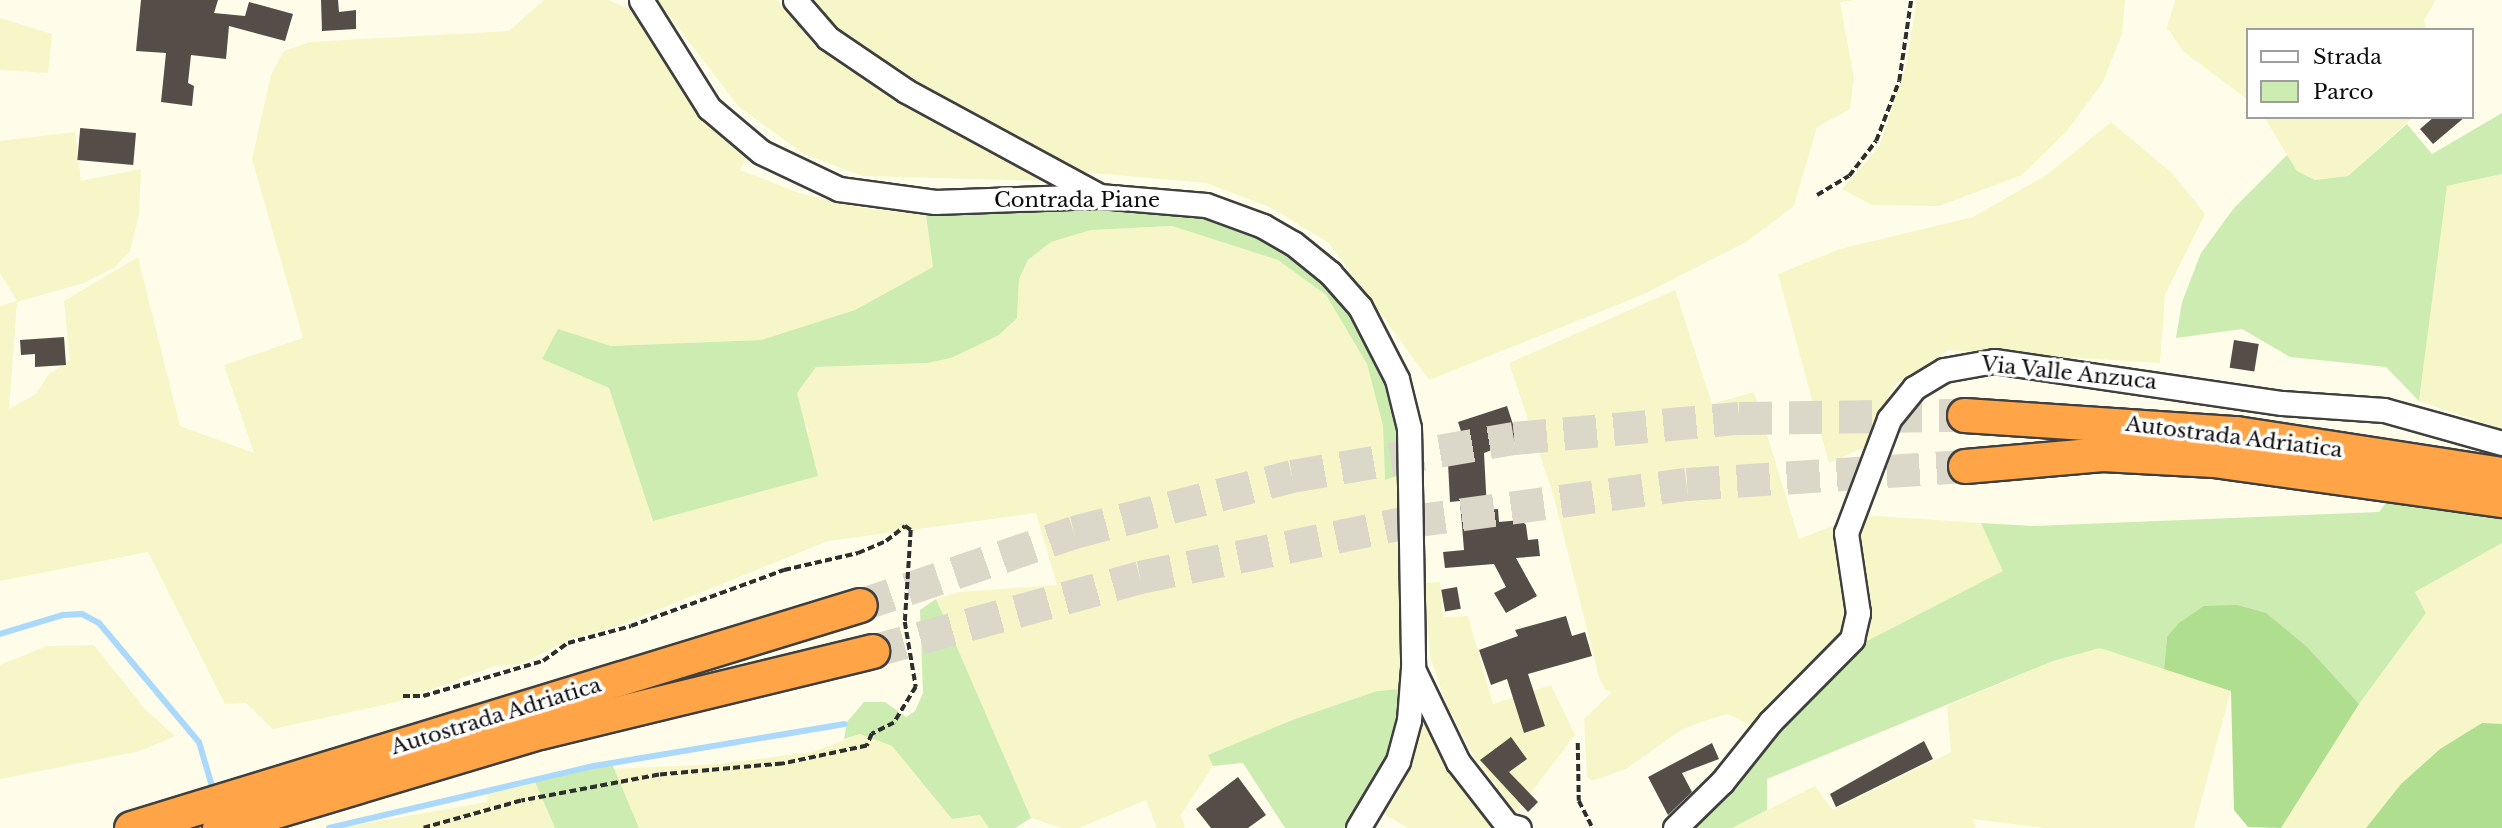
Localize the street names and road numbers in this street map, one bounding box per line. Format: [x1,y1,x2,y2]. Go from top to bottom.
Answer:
street label: Contrada Piane [994,187,1160,213]
street label: Via Valle Anzuca [1979,351,2159,395]
street label: Autostrada Adriatica [2124,411,2344,463]
street label: Autostrada Adriatica [387,672,605,760]

